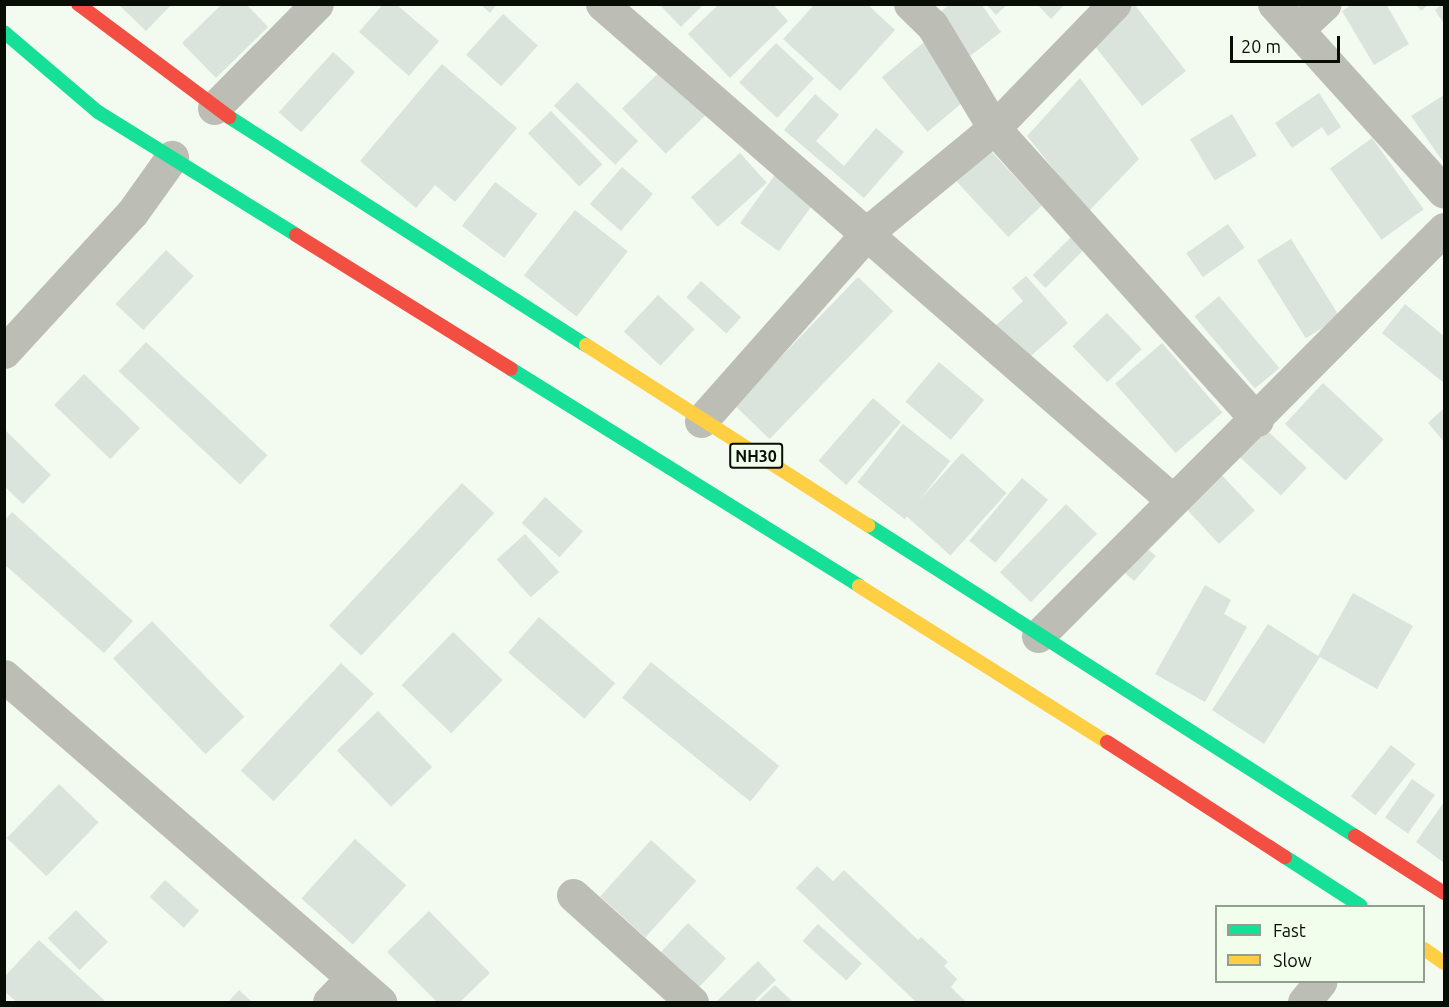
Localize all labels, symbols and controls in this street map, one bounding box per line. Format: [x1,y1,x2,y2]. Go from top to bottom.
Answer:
scale bar [1233,24,1342,62]
text: 20 m [1241,36,1281,56]
road number: NH30 [729,443,783,469]
legend [1215,905,1425,983]
text: Fast [1273,920,1306,940]
text: Slow [1273,950,1312,970]

